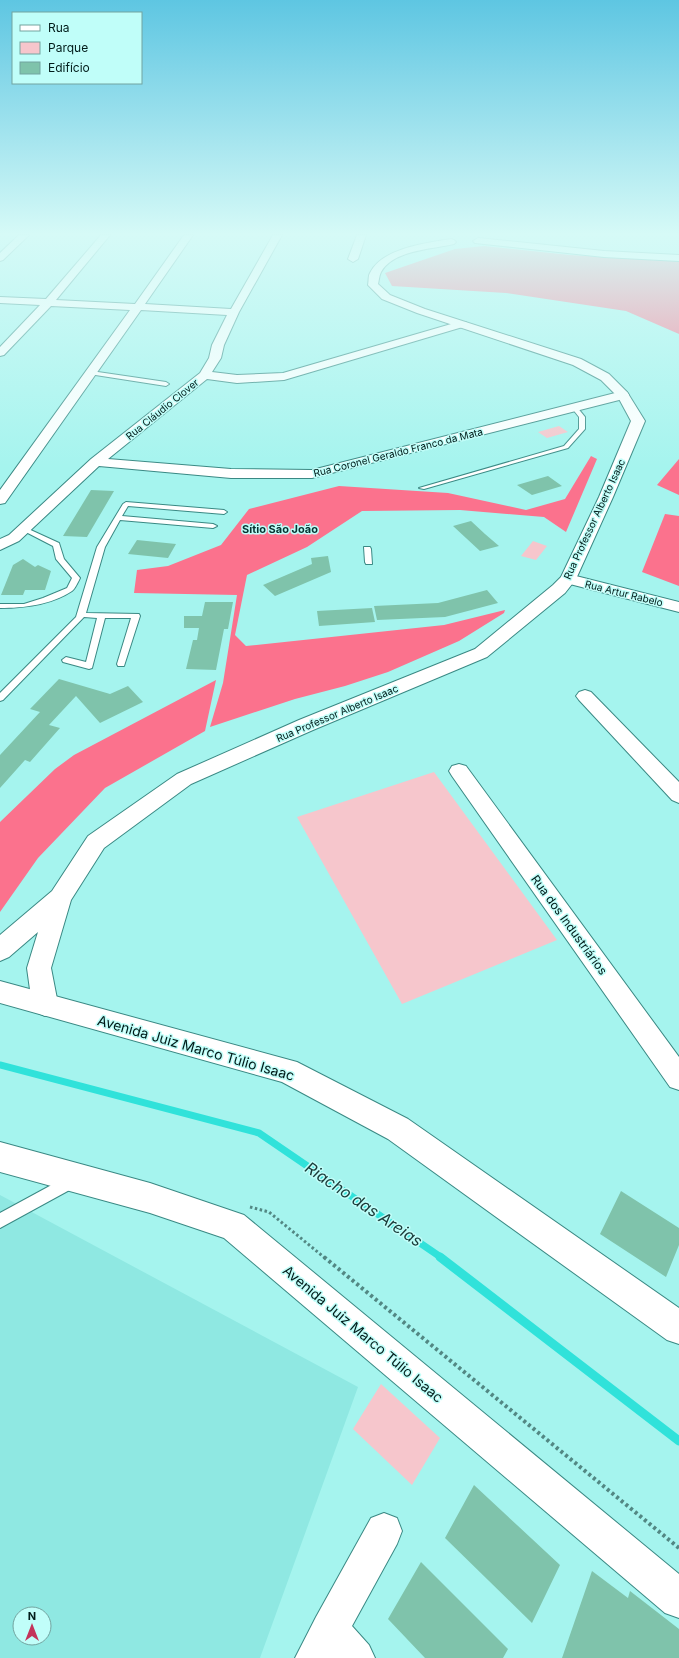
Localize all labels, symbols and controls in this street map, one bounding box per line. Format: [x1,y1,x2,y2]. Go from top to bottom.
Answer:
legend [12,12,142,84]
text: Rua [48,20,70,35]
text: Parque [48,40,88,55]
text: Edifício [48,60,90,75]
street label: Rua Cláudio Clover [123,376,201,442]
street label: Rua Coronel Geraldo Franco da Mata [312,425,484,479]
street label: Rua Professor Alberto Isaac [561,457,627,581]
district label: Sítio São João [242,522,318,536]
street label: Rua Artur Rabelo [584,578,664,608]
street label: Rua Professor Alberto Isaac [274,682,400,744]
street label: Rua dos Industriários [528,872,611,978]
street label: Avenida Juiz Marco Túlio Isaac [96,1011,297,1084]
water label: Riacho das Areias [301,1157,427,1251]
street label: Avenida Juiz Marco Túlio Isaac [280,1262,447,1406]
north arrow [12,1606,52,1646]
text: N [28,1609,36,1623]

